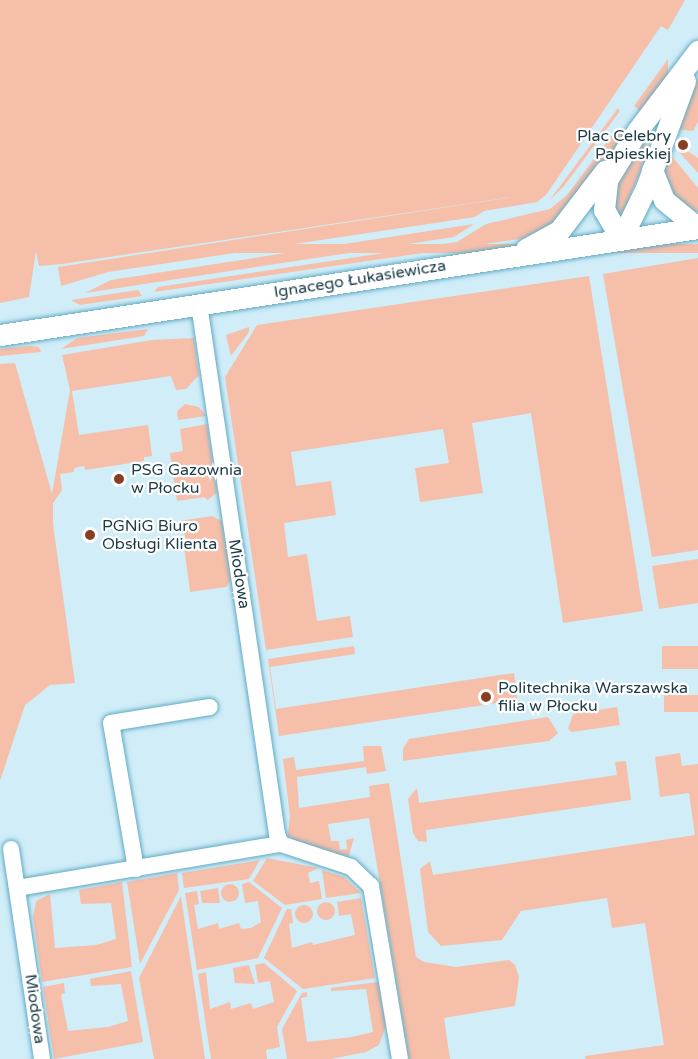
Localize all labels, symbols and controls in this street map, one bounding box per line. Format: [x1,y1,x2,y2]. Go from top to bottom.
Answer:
place label: Plac Celebry Papieskiej [577,126,671,164]
marker: Plac Celebry Papieskiej [676,138,690,152]
street label: Ignacego Łukasiewicza [273,256,447,302]
place label: PSG Gazownia w Płocku [131,460,242,498]
marker: PSG Gazownia w Płocku [112,472,126,486]
place label: PGNiG Biuro Obsługi Klienta [102,516,217,554]
marker: PGNiG Biuro Obsługi Klienta [83,528,97,542]
street label: Miodowa [224,538,254,610]
place label: Politechnika Warszawska filia w Płocku [498,678,688,716]
marker: Politechnika Warszawska filia w Płocku [479,690,493,704]
street label: Miodowa [21,973,49,1045]

